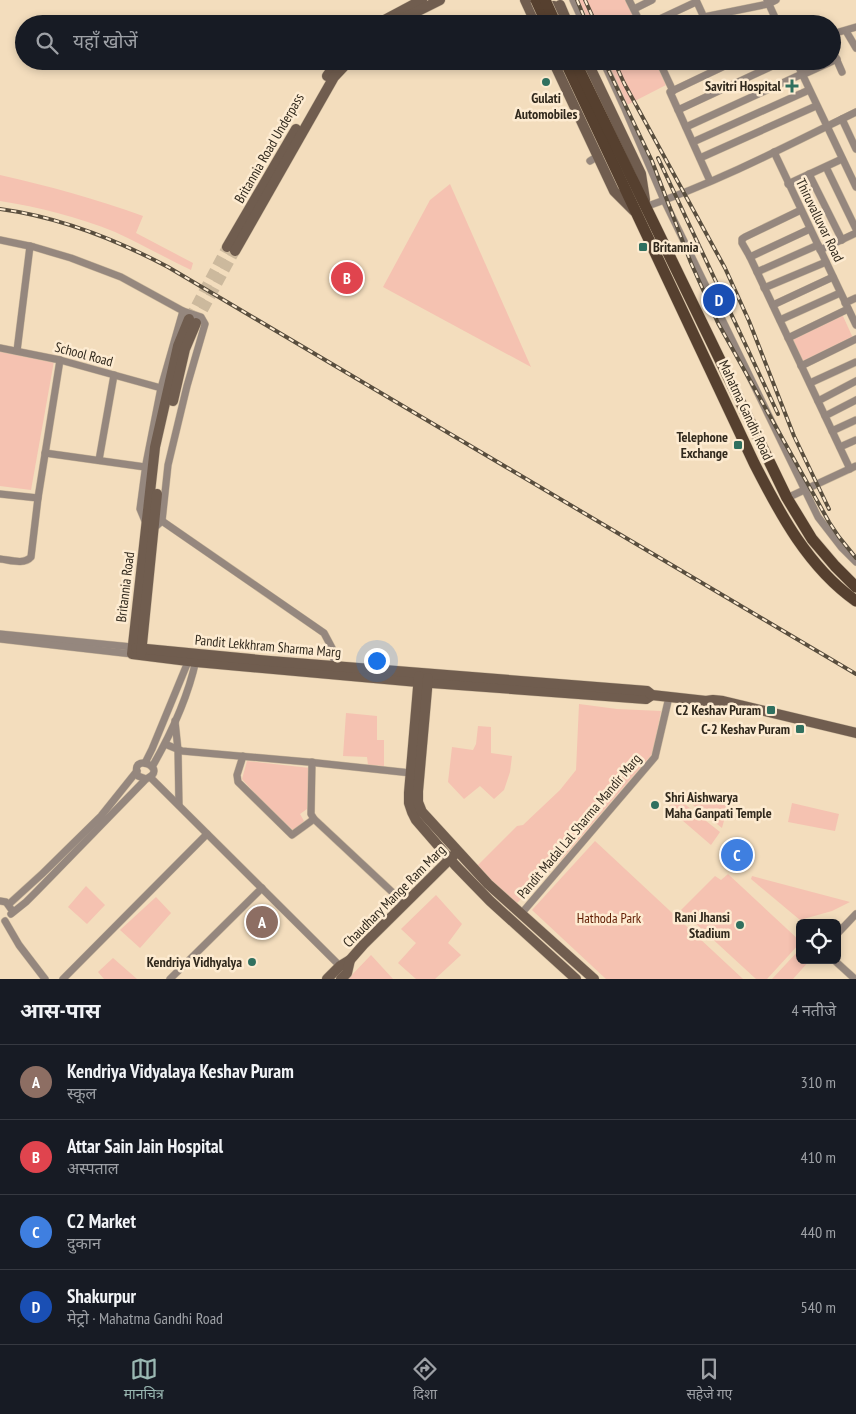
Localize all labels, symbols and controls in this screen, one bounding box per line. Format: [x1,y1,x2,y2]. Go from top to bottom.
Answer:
search box [15,15,841,70]
icon: search [33,29,61,57]
text: यहाँ खोजें [73,29,138,53]
marker: Gulati Automobiles [540,76,552,88]
place label: Savitri Hospital [705,77,782,95]
marker: Savitri Hospital [785,79,799,93]
place label: Gulati Automobiles [514,89,577,123]
street label: Britannia Road Underpass [230,90,308,206]
street label: Thiruvalluvar Road [792,175,848,265]
place label: Britannia [653,238,699,256]
marker: Britannia [637,241,649,253]
pin: B [331,259,363,297]
pin: D [703,281,735,319]
street label: School Road [53,338,115,370]
street label: Mahatma Gandhi Road [715,357,777,463]
place label: Telephone Exchange [676,428,728,462]
marker: Telephone Exchange [732,439,744,451]
street label: Britannia Road [112,551,138,623]
street label: Pandit Lekkhram Sharma Marg [194,631,342,661]
your location [364,648,390,674]
place label: C2 Keshav Puram [676,701,761,719]
marker: C2 Keshav Puram [765,704,777,716]
place label: C-2 Keshav Puram [701,720,790,738]
marker: C-2 Keshav Puram [794,723,806,735]
street label: Pandit Madal Lal Sharma Mandir Marg [513,750,645,902]
place label: Shri Aishwarya Maha Ganpati Temple [665,788,772,822]
marker: Shri Aishwarya Maha Ganpati Temple [649,799,661,811]
pin: C [721,836,753,874]
street label: Chaudhary Mange Ram Marg [339,841,449,951]
pin: A [246,903,278,941]
place label: Rani Jhansi Stadium [674,908,730,942]
park label: Hathoda Park [577,909,642,927]
marker: Rani Jhansi Stadium [734,919,746,931]
map controls [796,919,841,964]
button: locate [796,919,841,964]
place label: Kendriya Vidhyalya [147,953,242,971]
marker: Kendriya Vidhyalya [246,956,258,968]
text: आस-पास [20,997,100,1024]
text: 4 नतीजे [791,1000,836,1020]
text: Kendriya Vidyalaya Keshav Puram [67,1059,294,1083]
text: A [32,1072,40,1092]
text: 310 m [801,1072,836,1092]
text: स्कूल [67,1083,96,1103]
text: Attar Sain Jain Hospital [67,1134,223,1158]
text: B [32,1147,40,1167]
text: 410 m [801,1147,836,1167]
text: अस्पताल [67,1158,119,1178]
text: C2 Market [67,1209,136,1233]
text: C [32,1222,40,1242]
text: 440 m [801,1222,836,1242]
text: दुकान [67,1233,101,1253]
text: Shakurpur [67,1284,136,1308]
text: D [32,1297,40,1317]
text: 540 m [801,1297,836,1317]
text: मेट्रो · Mahatma Gandhi Road [67,1308,223,1328]
tab: मानचित्र [124,1355,164,1405]
tab: दिशा [411,1355,439,1405]
tab: सहेजे गए [686,1355,732,1405]

